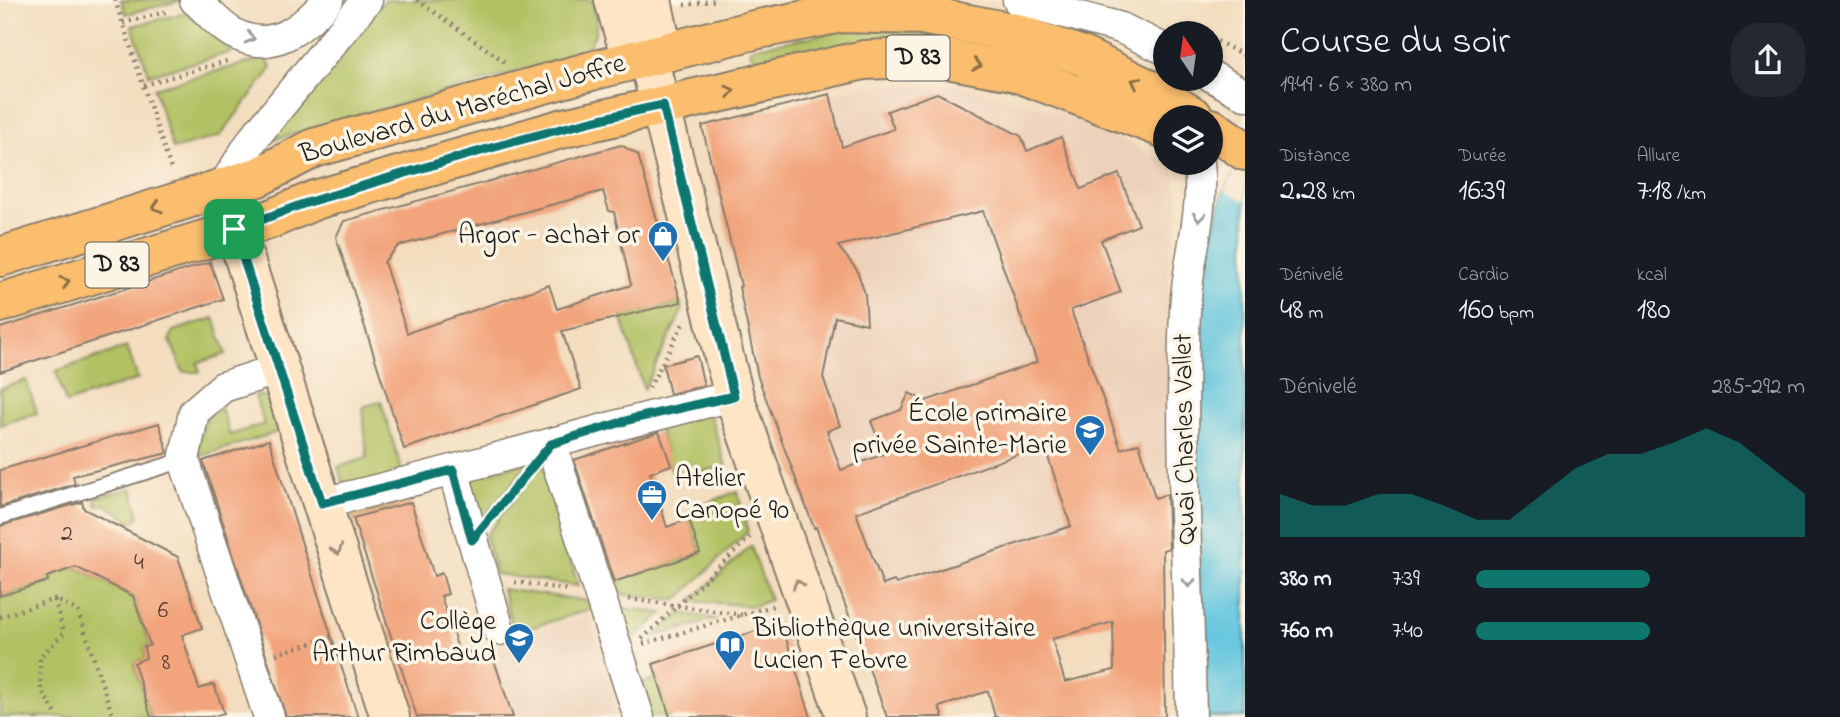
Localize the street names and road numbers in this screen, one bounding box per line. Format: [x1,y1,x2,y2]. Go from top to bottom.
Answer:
road number: D 83 [886,36,950,80]
street label: Boulevard du Maréchal Joffre [294,44,631,176]
road number: D 83 [86,242,148,288]
street label: Quai Charles Vallet [1164,333,1208,545]

